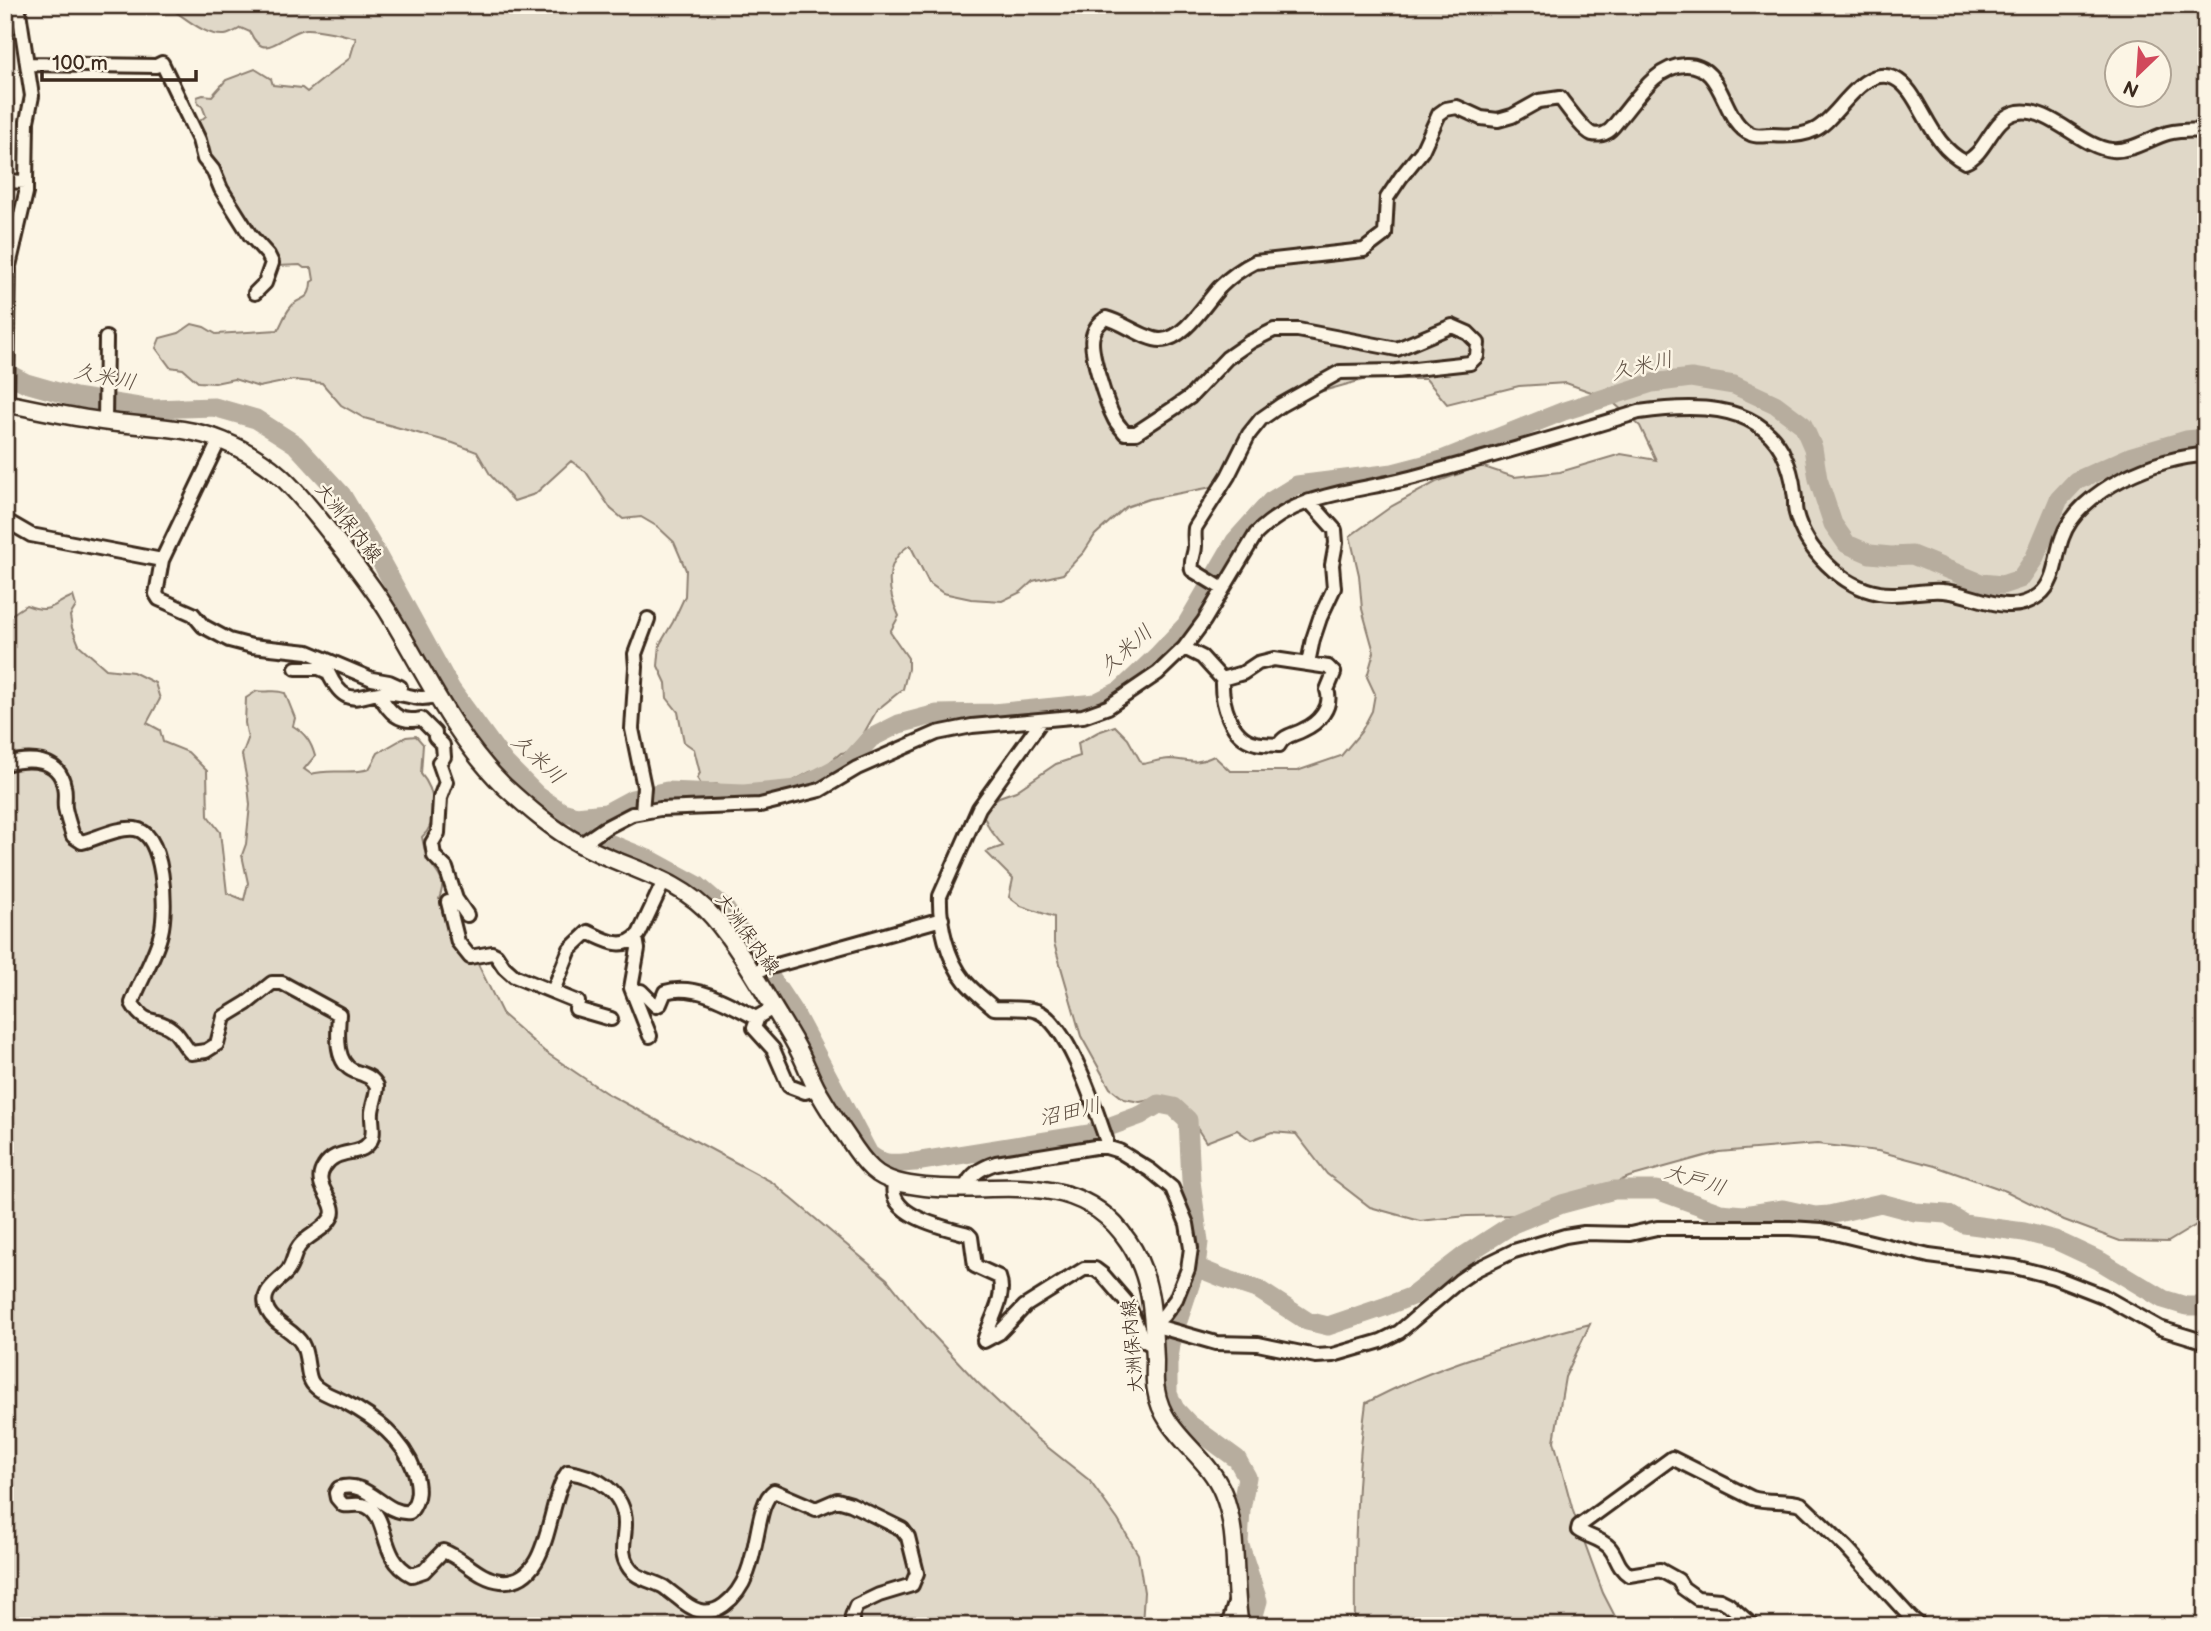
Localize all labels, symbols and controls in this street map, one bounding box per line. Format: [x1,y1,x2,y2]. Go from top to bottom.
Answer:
scale bar [42,38,196,82]
north arrow [2102,38,2172,108]
text: 100 m [52,51,108,76]
text: N [2120,75,2143,101]
water label: 久米川 [1608,347,1676,385]
water label: 久米川 [72,359,138,395]
street label: 大洲保内線 [310,478,386,568]
water label: 久米川 [1094,620,1158,680]
water label: 久米川 [506,728,570,790]
street label: 大洲保内線 [710,889,784,979]
water label: 沼田川 [1036,1093,1104,1131]
water label: 大戸川 [1661,1159,1729,1201]
street label: 大洲保内線 [1117,1298,1149,1394]

